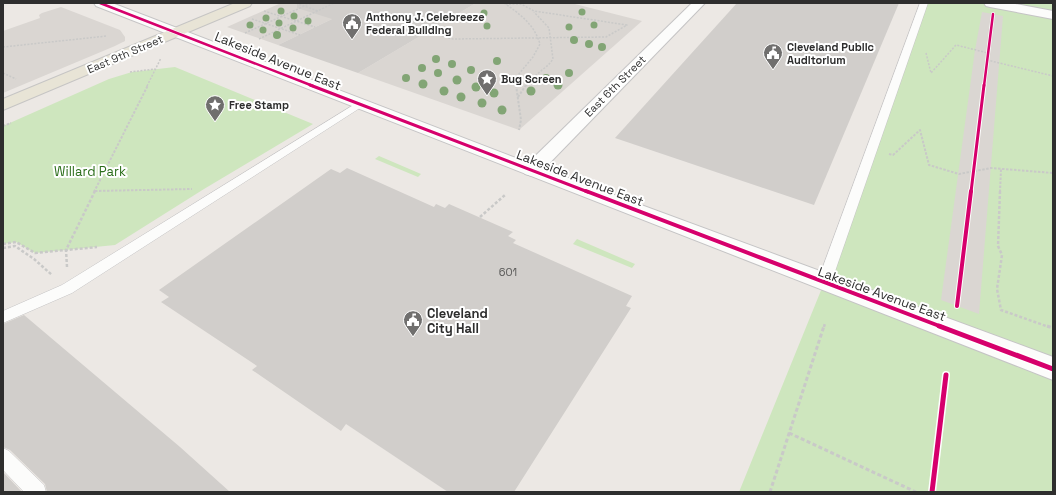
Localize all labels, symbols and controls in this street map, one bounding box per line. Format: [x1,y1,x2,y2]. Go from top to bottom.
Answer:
place label: Anthony J. Celebreeze Federal Building [366,10,485,37]
public building icon: Anthony J. Celebreeze Federal Building [341,12,363,40]
street label: Lakeside Avenue East [212,28,344,94]
street label: East 9th Street [85,32,165,76]
place label: Cleveland Public Auditorium [787,40,875,67]
public building icon: Cleveland Public Auditorium [762,42,784,70]
street label: East 6th Street [581,52,649,120]
place icon: Bug Screen [476,68,498,96]
place label: Bug Screen [501,72,562,86]
place icon: Free Stamp [204,94,226,122]
place label: Free Stamp [229,98,289,112]
street label: Lakeside Avenue East [514,146,646,210]
park label: Willard Park [54,163,126,180]
street label: Lakeside Avenue East [816,263,948,325]
house number: 601 [499,265,517,279]
place label: Cleveland City Hall [427,305,488,337]
public building icon: Cleveland City Hall [402,309,424,337]

